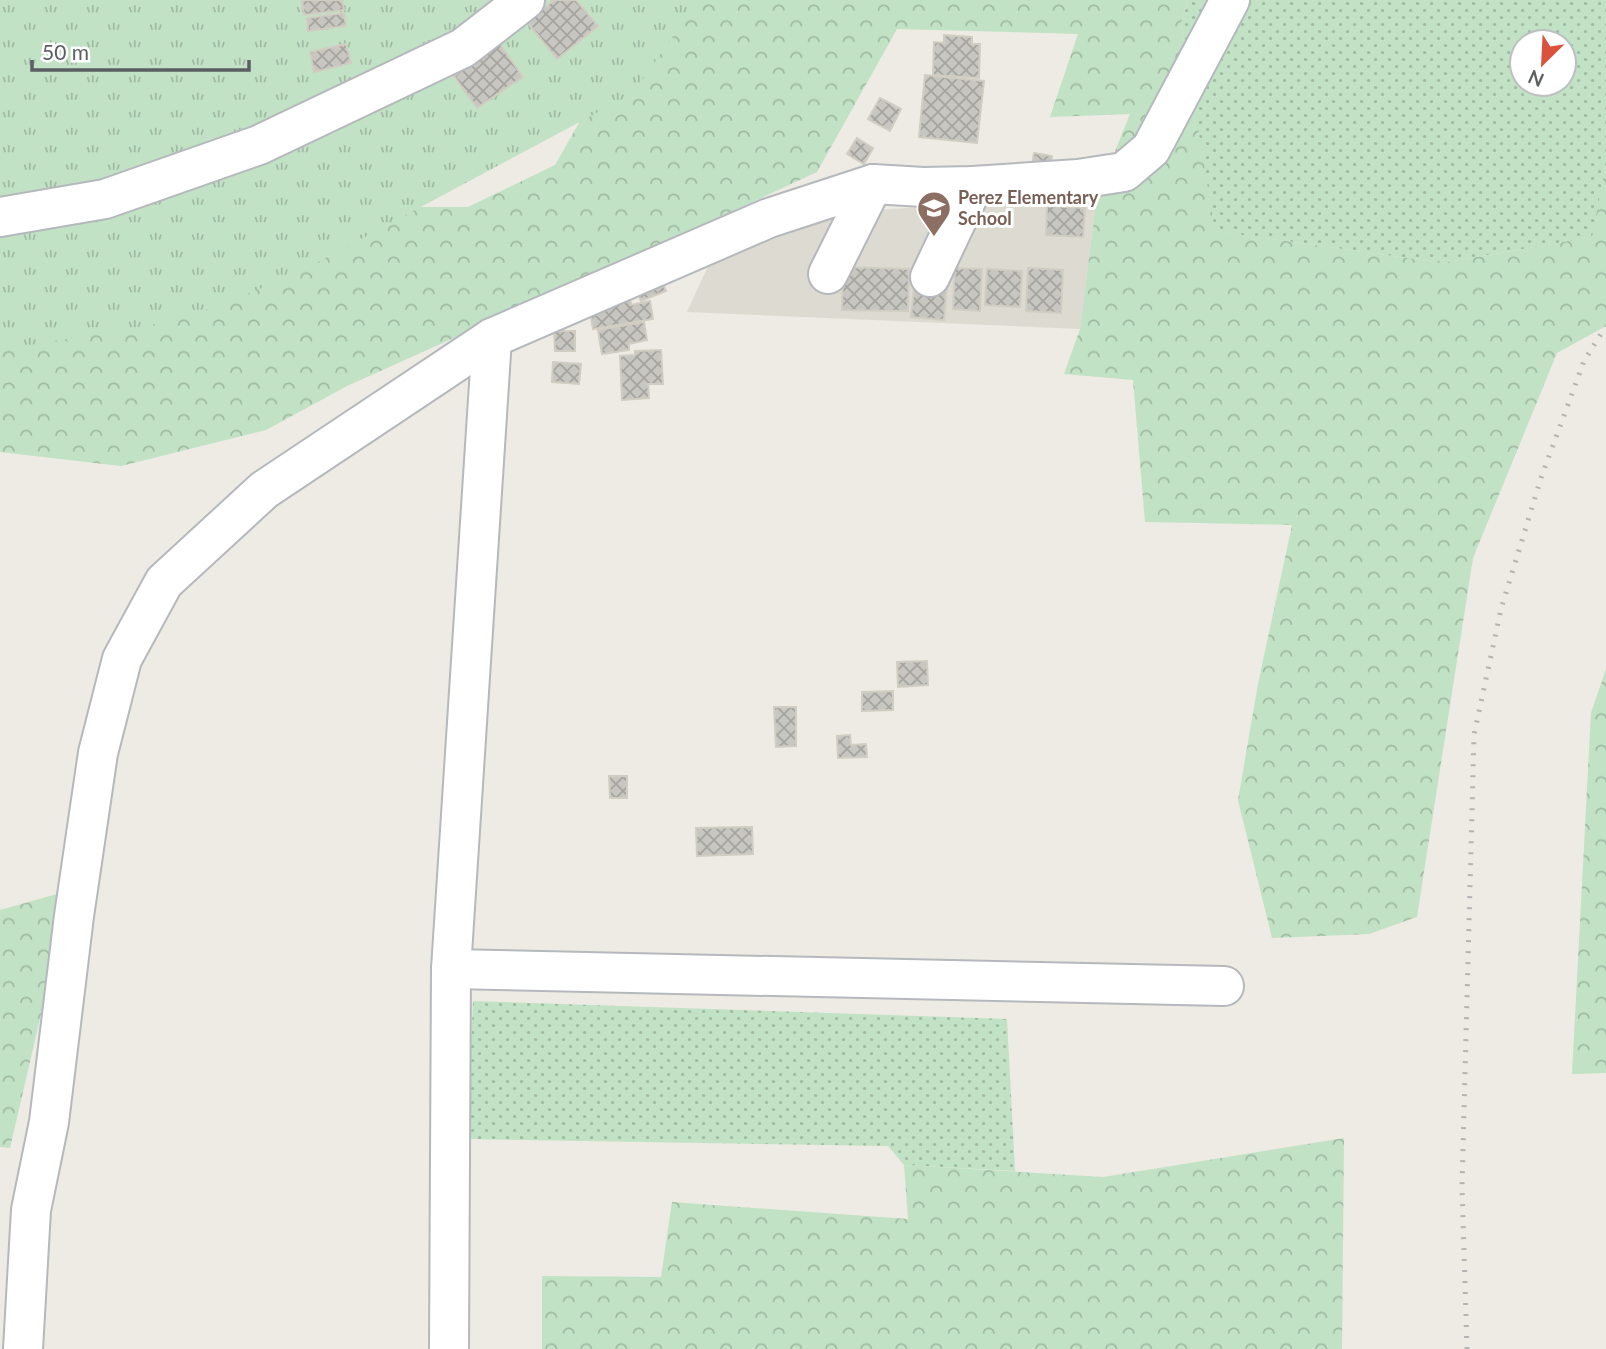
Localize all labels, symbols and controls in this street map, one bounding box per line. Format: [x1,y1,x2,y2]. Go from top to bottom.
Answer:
scale bar [32,28,248,72]
north arrow [1508,28,1578,98]
text: 50 m [42,39,89,64]
text: N [1525,66,1547,92]
place label: Perez Elementary School [958,186,1099,229]
school or university icon: Perez Elementary School [915,189,953,238]

